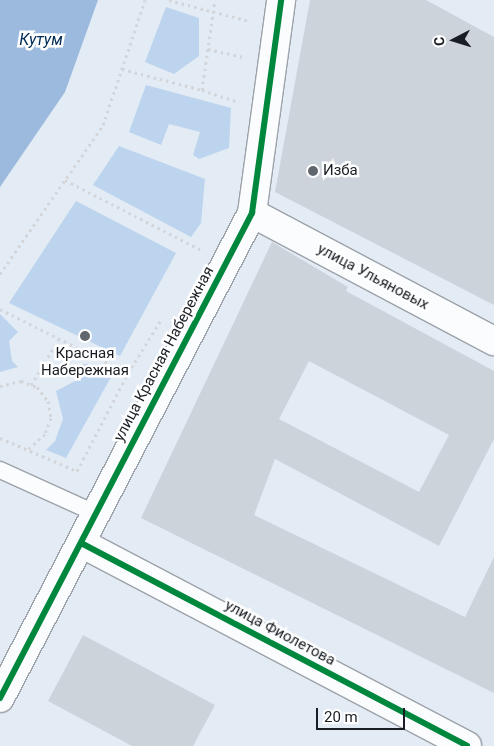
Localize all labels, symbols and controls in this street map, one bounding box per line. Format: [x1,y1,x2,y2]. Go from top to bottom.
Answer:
north arrow [429,15,479,65]
water label: Кутум [19,30,63,50]
text: С [431,36,447,47]
place label: Изба [323,162,358,180]
marker: Изба [307,165,319,177]
street label: улица Ульяновых [314,240,432,314]
street label: улица Красная Набережная [110,263,218,445]
marker: Красная Набережная [79,330,91,342]
place label: Красная Набережная [41,344,129,379]
street label: улица Фиолетова [222,596,338,670]
scale bar [319,698,408,730]
text: 20 m [324,708,358,726]

